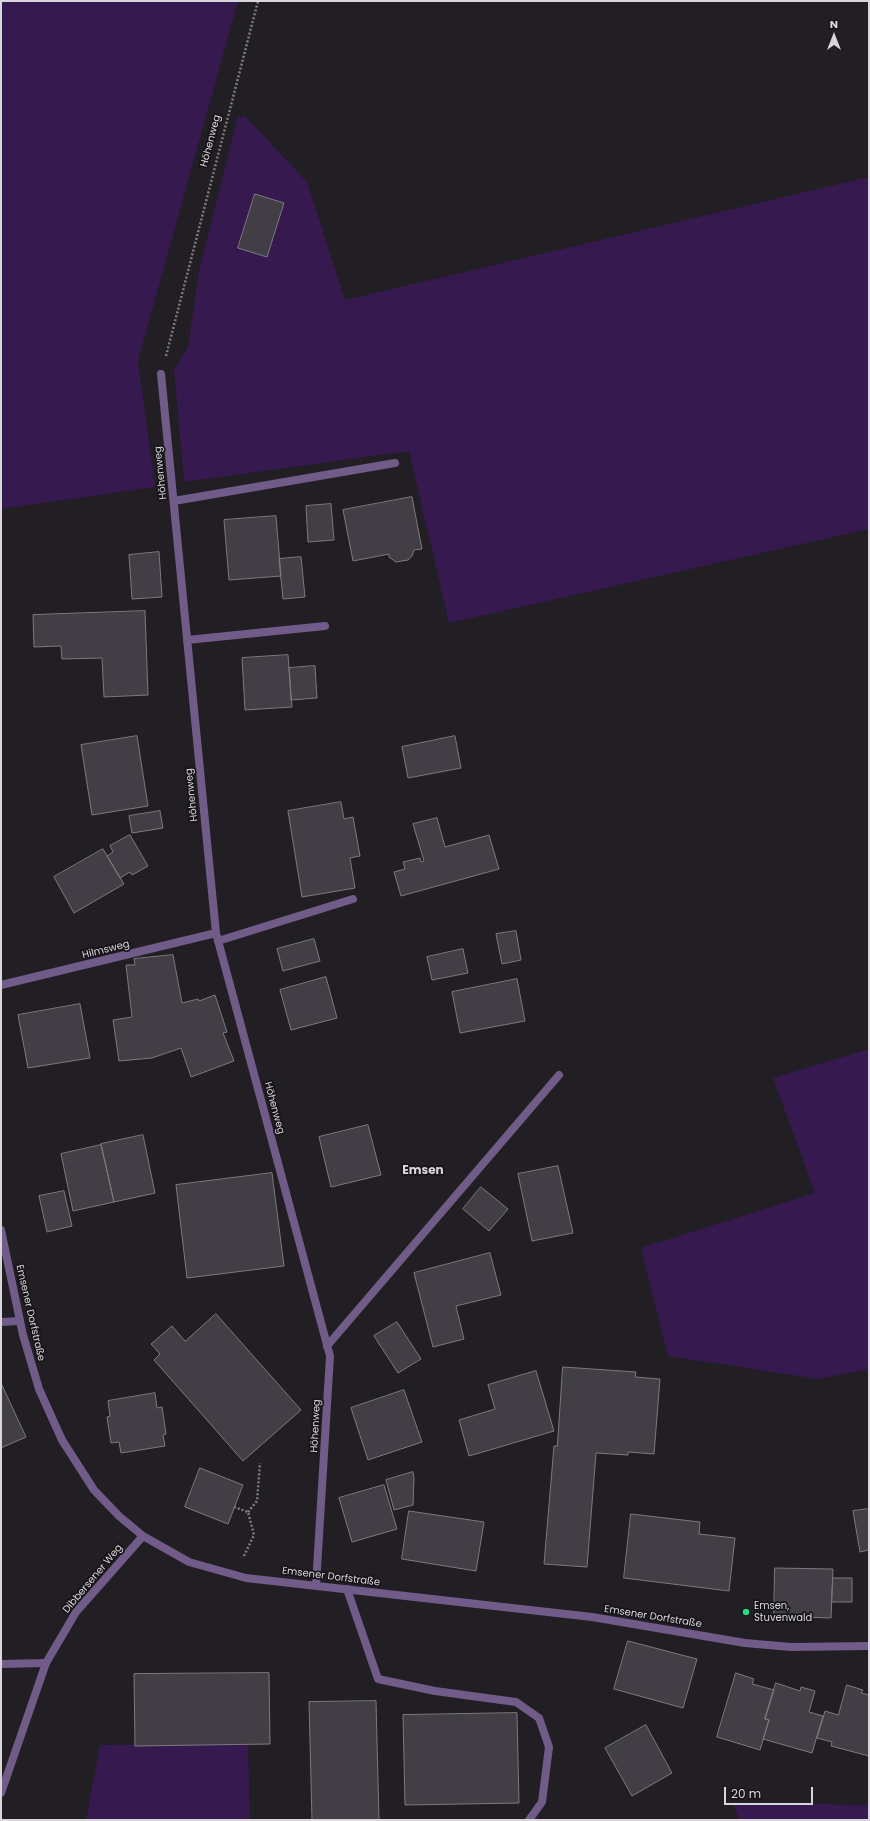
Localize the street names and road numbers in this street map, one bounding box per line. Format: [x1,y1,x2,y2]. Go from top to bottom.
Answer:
street label: Höhenweg [198,114,224,168]
street label: Höhenweg [152,446,170,500]
street label: Höhenweg [183,768,201,822]
street label: Hilmsweg [81,938,131,962]
street label: Höhenweg [261,1081,287,1135]
street label: Emsener Dorfstraße [13,1264,47,1362]
street label: Höhenweg [309,1399,323,1453]
street label: Dibbersener Weg [61,1542,125,1616]
street label: Emsener Dorfstraße [281,1565,381,1589]
street label: Emsener Dorfstraße [603,1603,703,1631]

